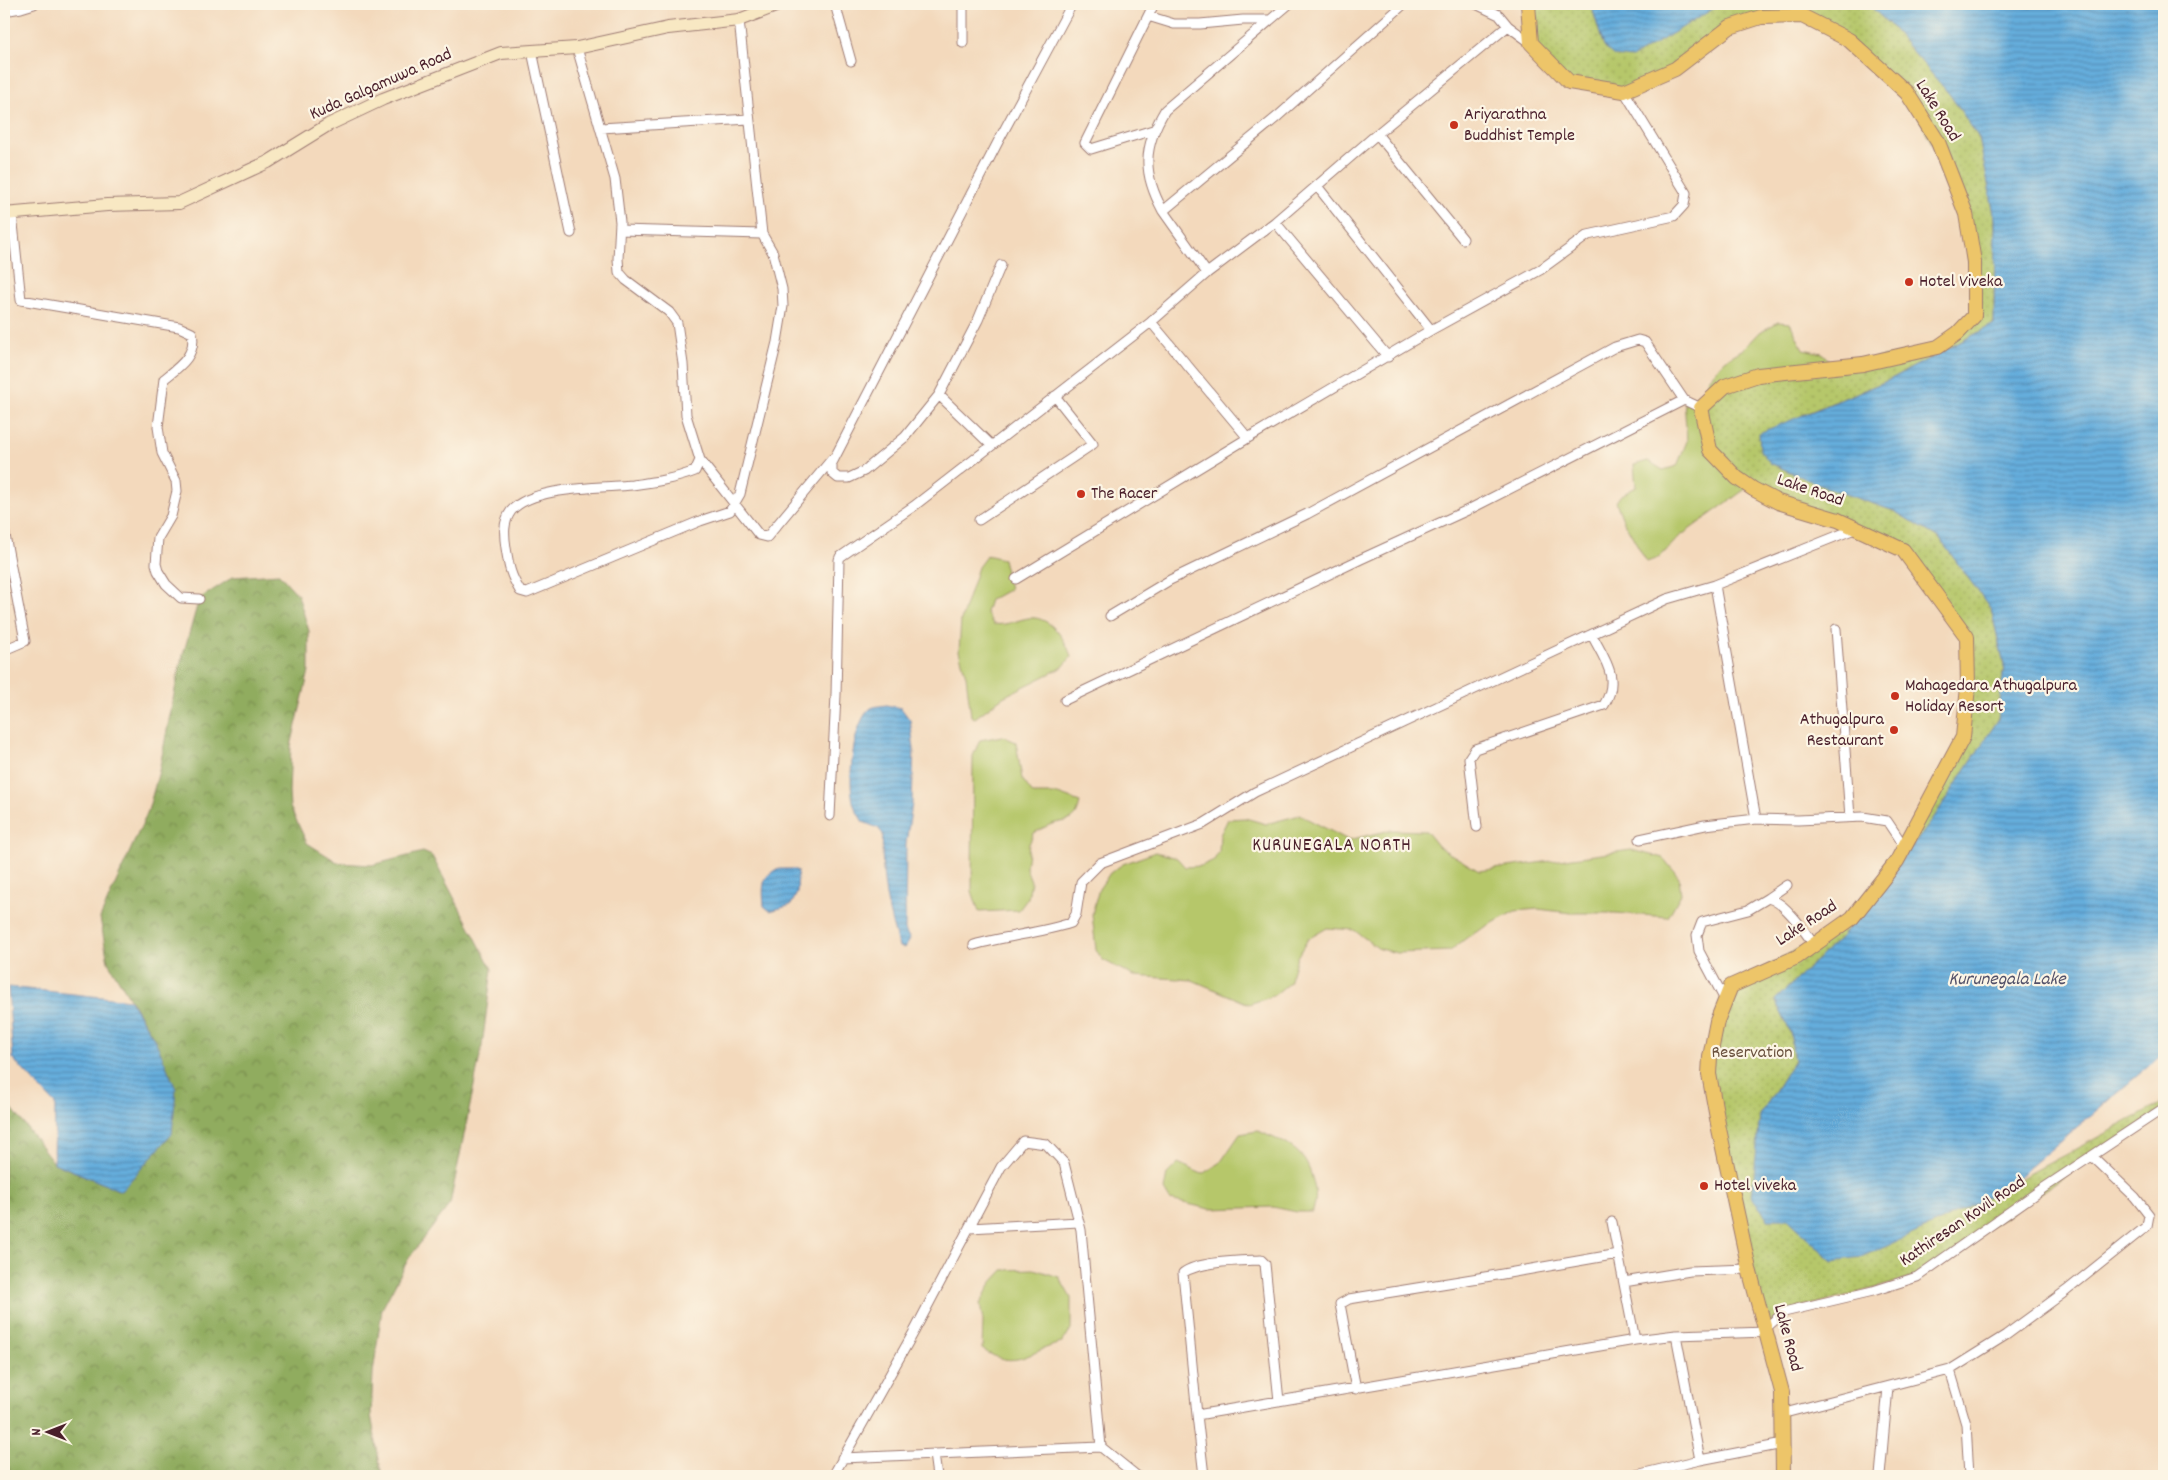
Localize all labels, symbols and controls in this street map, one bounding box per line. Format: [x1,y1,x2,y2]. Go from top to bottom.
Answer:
street label: Kuda Galgamuwa Road [306,42,456,128]
street label: Lake Road [1908,75,1966,147]
place label: Ariyarathna Buddhist Temple [1464,103,1575,149]
marker: Ariyarathna Buddhist Temple [1448,119,1460,131]
place label: Hotel Viveka [1919,270,2003,295]
marker: Hotel Viveka [1903,276,1915,288]
street label: Lake Road [1773,468,1847,514]
place label: The Racer [1091,482,1158,507]
marker: The Racer [1075,488,1087,500]
place label: Mahagedara Athugalpura Holiday Resort [1905,674,2077,720]
marker: Mahagedara Athugalpura Holiday Resort [1889,690,1901,702]
place label: Athugalpura Restaurant [1800,708,1885,754]
marker: Athugalpura Restaurant [1888,724,1900,736]
district label: KURUNEGALA NORTH [1252,833,1412,860]
street label: Lake Road [1771,895,1843,953]
water label: Kurunegala Lake [1948,967,2067,994]
park label: Reservation [1711,1041,1793,1066]
street label: Kathiresan Kovil Road [1895,1170,2031,1274]
place label: Hotel viveka [1714,1174,1797,1199]
marker: Hotel viveka [1698,1180,1710,1192]
street label: Lake Road [1766,1301,1808,1375]
north arrow [22,1408,72,1458]
text: N [27,1428,47,1435]

